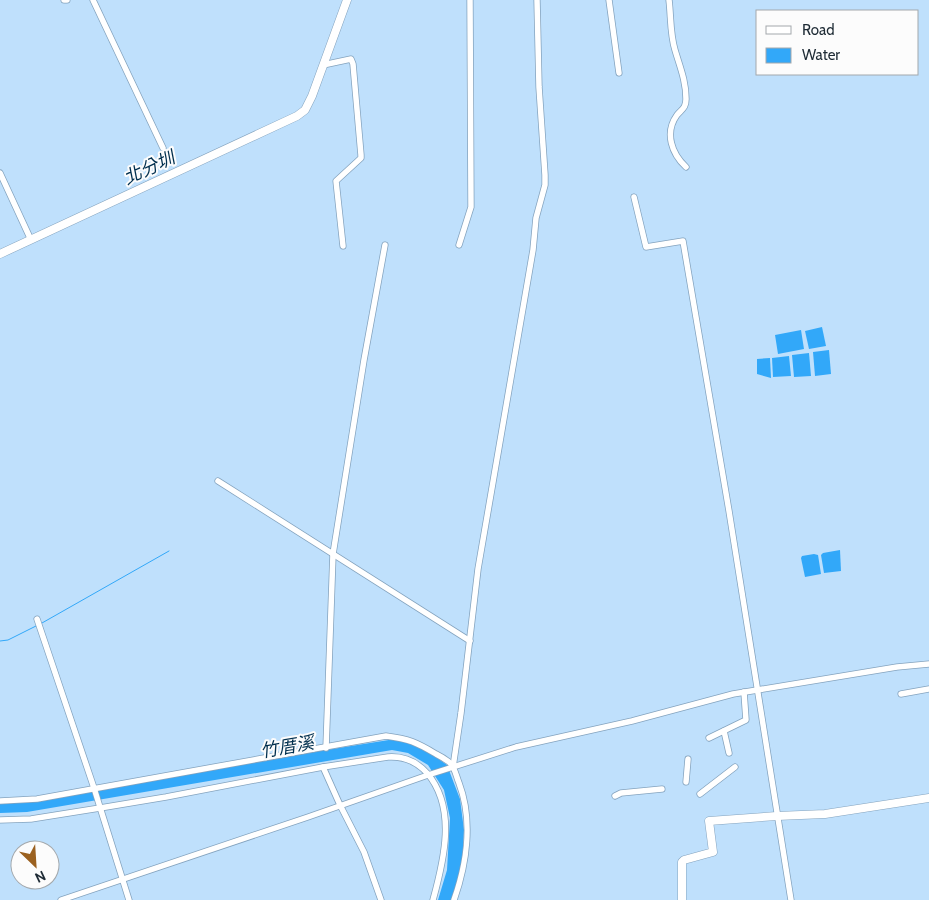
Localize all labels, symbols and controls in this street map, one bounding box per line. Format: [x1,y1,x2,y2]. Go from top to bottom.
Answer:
legend [756,10,919,75]
text: Road [802,21,835,39]
text: Water [802,46,840,64]
water label: 北分圳 [120,145,181,189]
water label: 竹厝溪 [259,731,318,763]
north arrow [10,840,60,890]
text: N [32,867,49,887]

